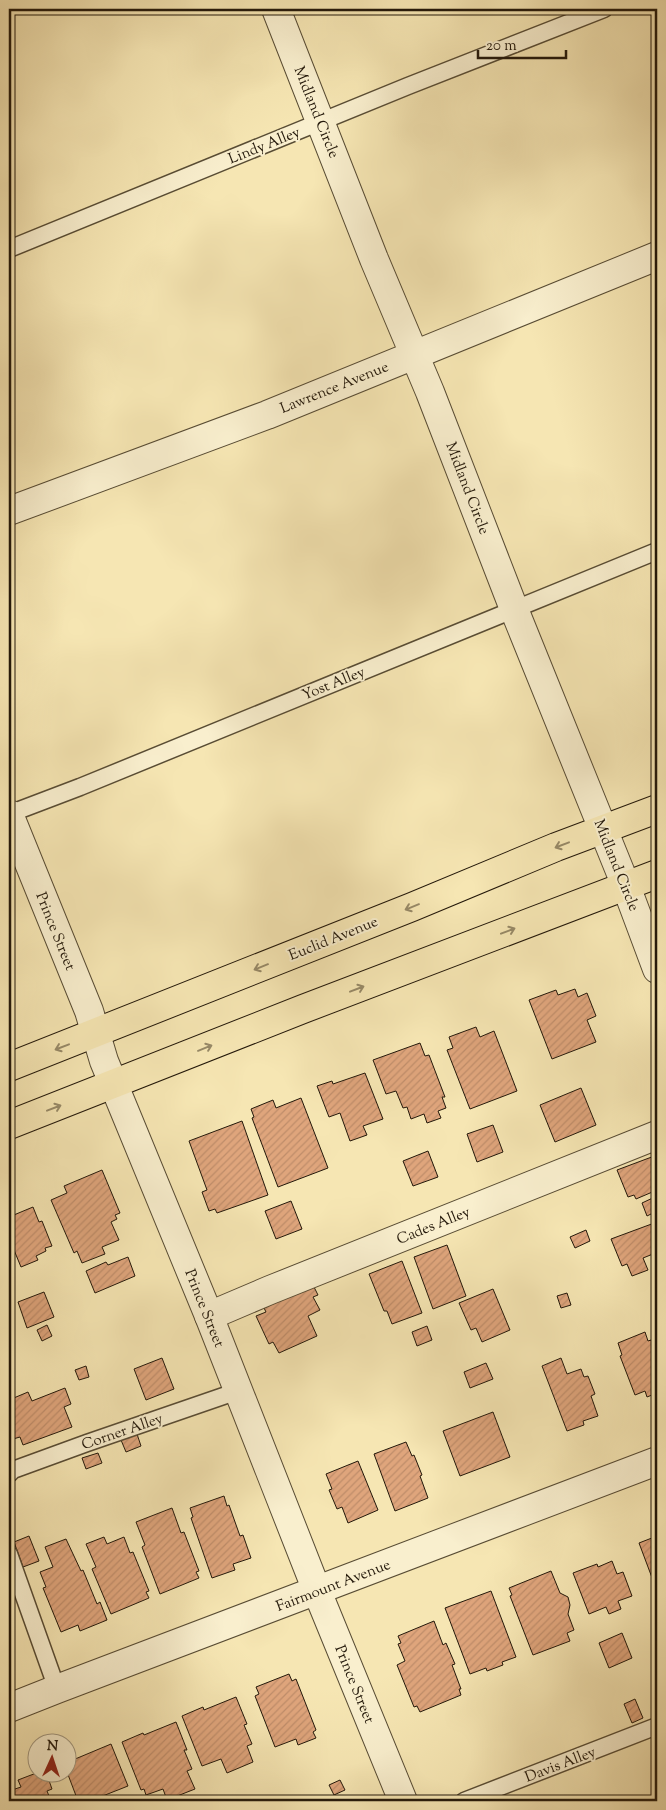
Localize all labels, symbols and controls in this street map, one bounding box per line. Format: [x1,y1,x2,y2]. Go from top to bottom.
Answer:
scale bar [478,28,566,60]
text: 20 m [486,36,517,57]
street label: Midland Circle [288,63,344,162]
street label: Lindy Alley [226,122,304,170]
street label: Lawrence Avenue [277,357,392,420]
street label: Midland Circle [439,439,494,538]
street label: Yost Alley [299,662,369,707]
street label: Midland Circle [588,816,644,915]
one-way arrow [555,841,570,850]
street label: Prince Street [29,889,80,974]
one-way arrow [405,902,420,912]
street label: Euclid Avenue [286,912,381,967]
one-way arrow [500,926,516,935]
one-way arrow [254,963,269,972]
one-way arrow [349,983,364,992]
one-way arrow [55,1042,70,1052]
one-way arrow [197,1043,212,1052]
one-way arrow [46,1102,61,1112]
street label: Cades Alley [394,1202,474,1251]
street label: Prince Street [178,1266,229,1351]
street label: Corner Alley [79,1409,166,1456]
street label: Fairmount Avenue [273,1555,394,1618]
street label: Prince Street [328,1642,379,1727]
north arrow [28,1732,78,1782]
text: N [46,1737,59,1757]
street label: Davis Alley [522,1742,600,1789]

